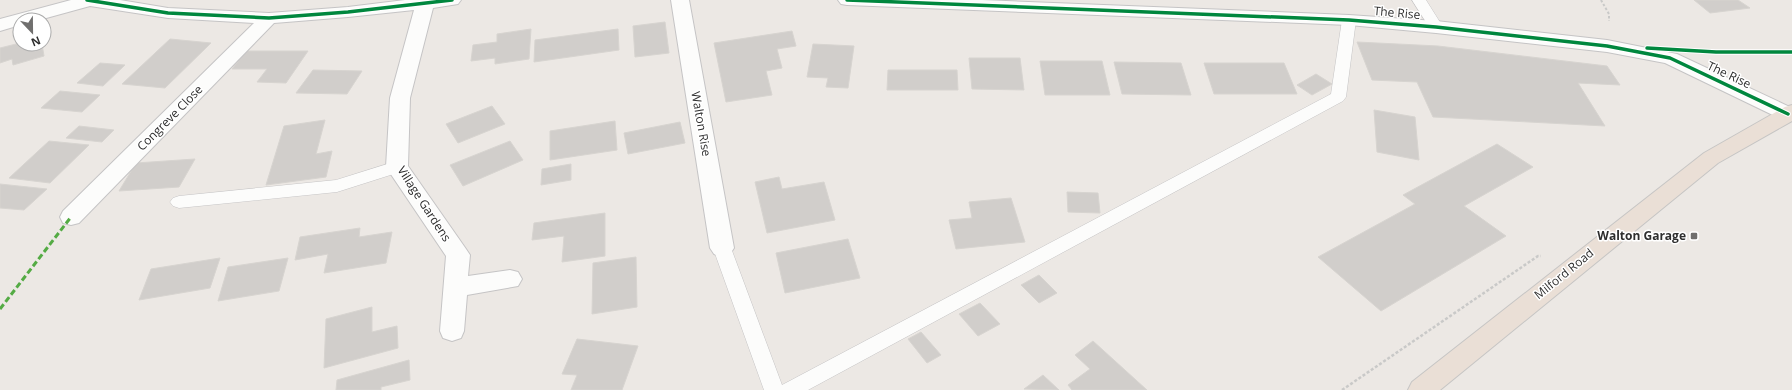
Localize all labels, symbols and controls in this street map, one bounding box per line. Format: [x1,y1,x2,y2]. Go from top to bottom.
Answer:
street label: The Rise [1373,2,1421,23]
north arrow [12,12,52,52]
text: N [29,33,43,50]
street label: The Rise [1704,57,1754,92]
street label: Congreve Close [133,81,206,154]
street label: Walton Rise [687,90,716,158]
street label: Village Gardens [394,163,455,245]
place label: Walton Garage [1597,227,1686,244]
marker: Walton Garage [1689,231,1699,241]
street label: Milford Road [1530,244,1597,303]

